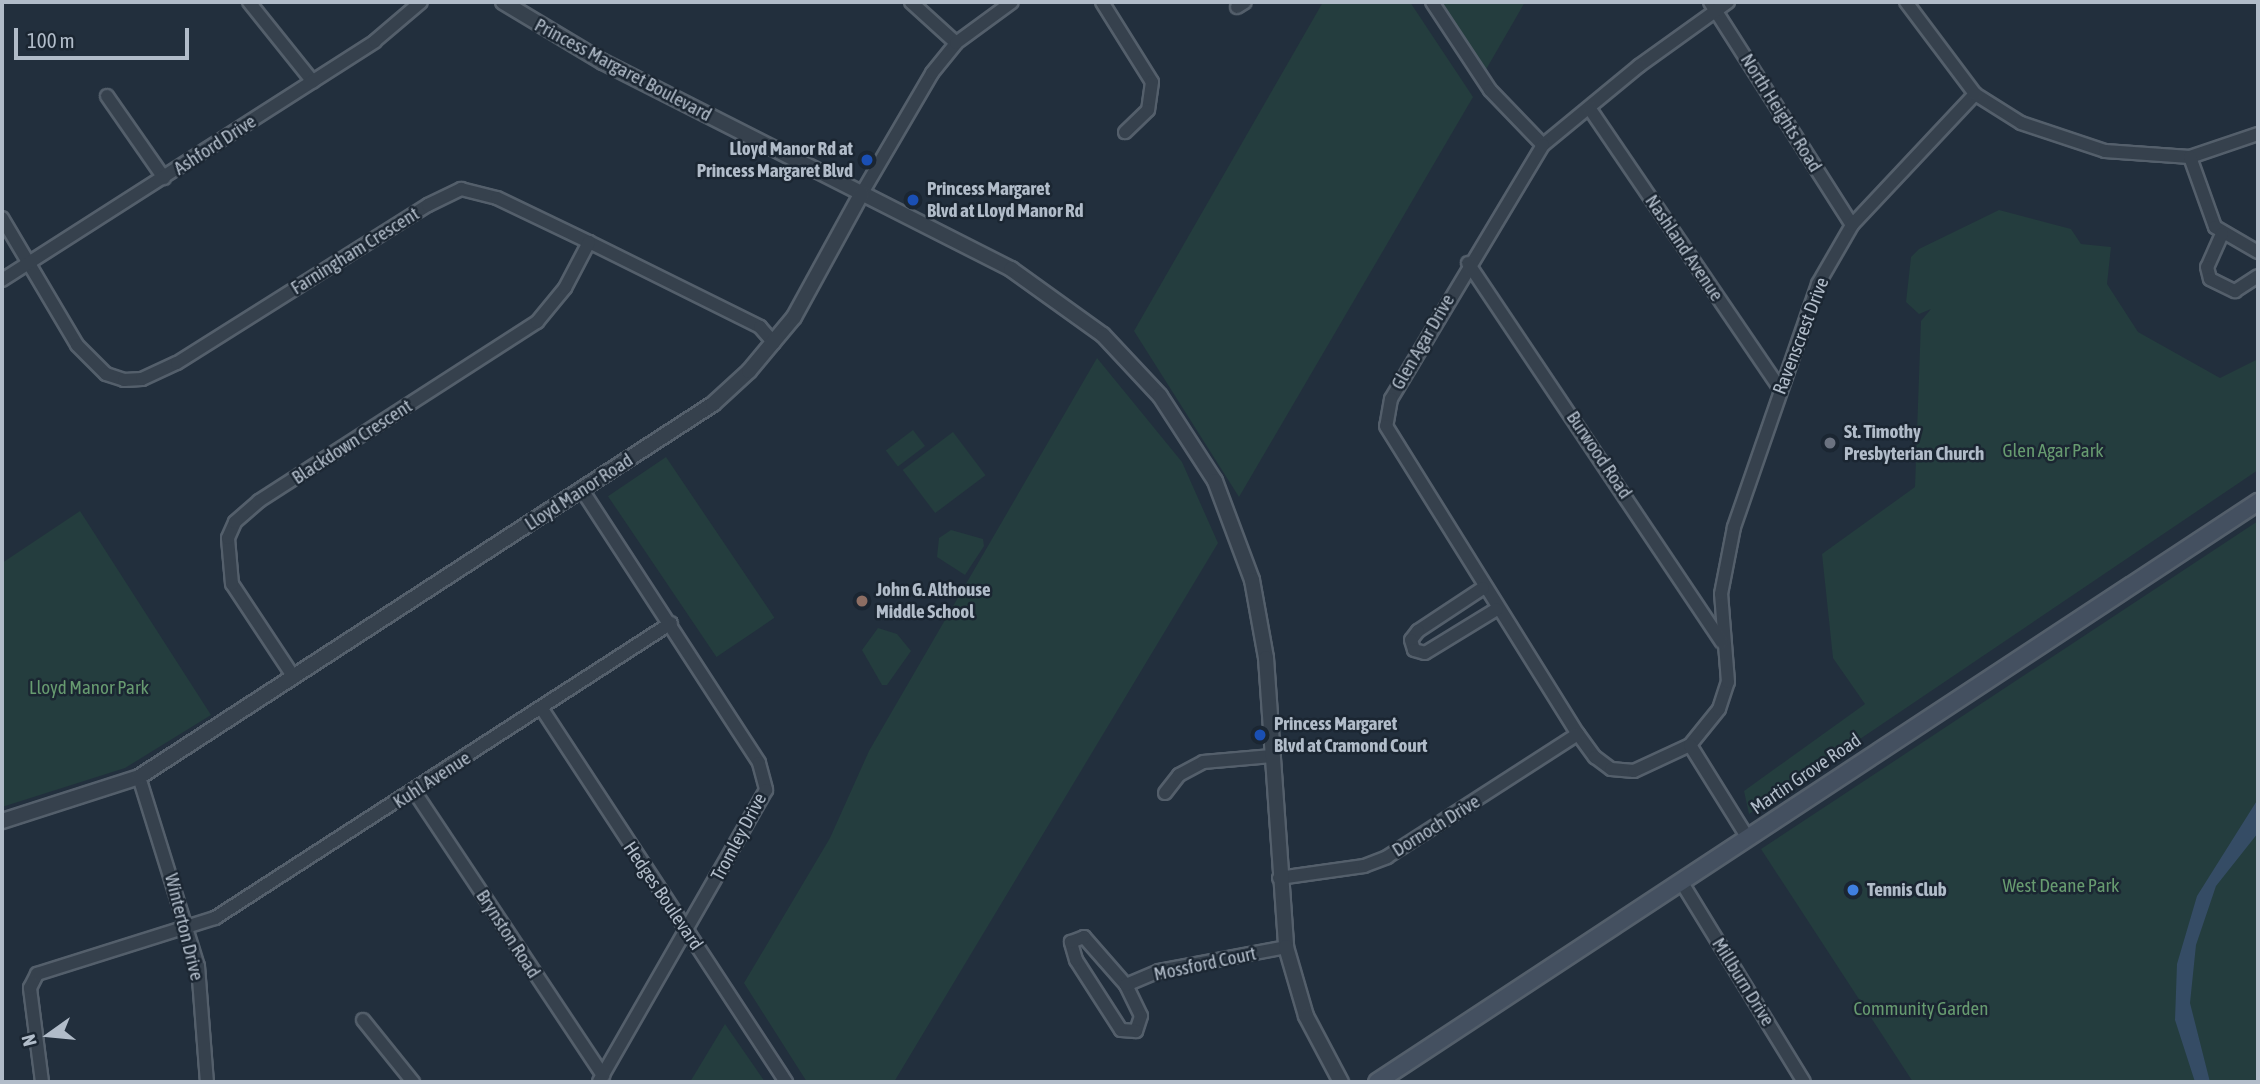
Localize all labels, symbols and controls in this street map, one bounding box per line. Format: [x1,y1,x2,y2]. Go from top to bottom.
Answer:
scale bar [18,14,192,58]
street label: Princess Margaret Boulevard [531,14,715,126]
text: 100 m [27,28,75,52]
street label: North Heights Road [1735,50,1827,176]
street label: Ashford Drive [170,110,260,180]
place label: Lloyd Manor Rd at Princess Margaret Blvd [697,138,853,182]
marker: Lloyd Manor Rd at Princess Margaret Blvd [859,152,875,168]
place label: Princess Margaret Blvd at Lloyd Manor Rd [927,178,1084,222]
street label: Nashland Avenue [1640,191,1728,305]
marker: Princess Margaret Blvd at Lloyd Manor Rd [905,192,921,208]
street label: Farningham Crescent [287,202,423,300]
street label: Ravenscrest Drive [1768,274,1834,398]
street label: Glen Agar Drive [1387,290,1459,394]
street label: Blackdown Crescent [288,395,416,489]
street label: Burwood Road [1561,407,1637,503]
place label: St. Timothy Presbyterian Church [1844,421,1984,465]
marker: St. Timothy Presbyterian Church [1822,435,1838,451]
park label: Glen Agar Park [2002,440,2104,462]
street label: Lloyd Manor Road [521,449,637,535]
place label: John G. Althouse Middle School [876,579,991,623]
marker: John G. Althouse Middle School [854,593,870,609]
park label: Lloyd Manor Park [29,677,149,699]
place label: Princess Margaret Blvd at Cramond Court [1274,713,1428,757]
marker: Princess Margaret Blvd at Cramond Court [1252,727,1268,743]
street label: Martin Grove Road [1746,729,1866,819]
street label: Kuhl Avenue [389,747,475,813]
street label: Tromley Drive [706,789,772,885]
street label: Dornoch Drive [1388,790,1484,862]
street label: Hedges Boulevard [618,837,708,955]
street label: Winterton Drive [160,871,208,983]
park label: West Deane Park [2003,875,2119,897]
place label: Tennis Club [1867,879,1947,901]
marker: Tennis Club [1845,882,1861,898]
street label: Brynston Road [471,886,545,982]
street label: Millburn Drive [1707,934,1779,1030]
street label: Mossford Court [1152,942,1258,986]
park label: Community Garden [1854,998,1988,1020]
north arrow [14,1000,84,1070]
text: N [17,1032,41,1049]

